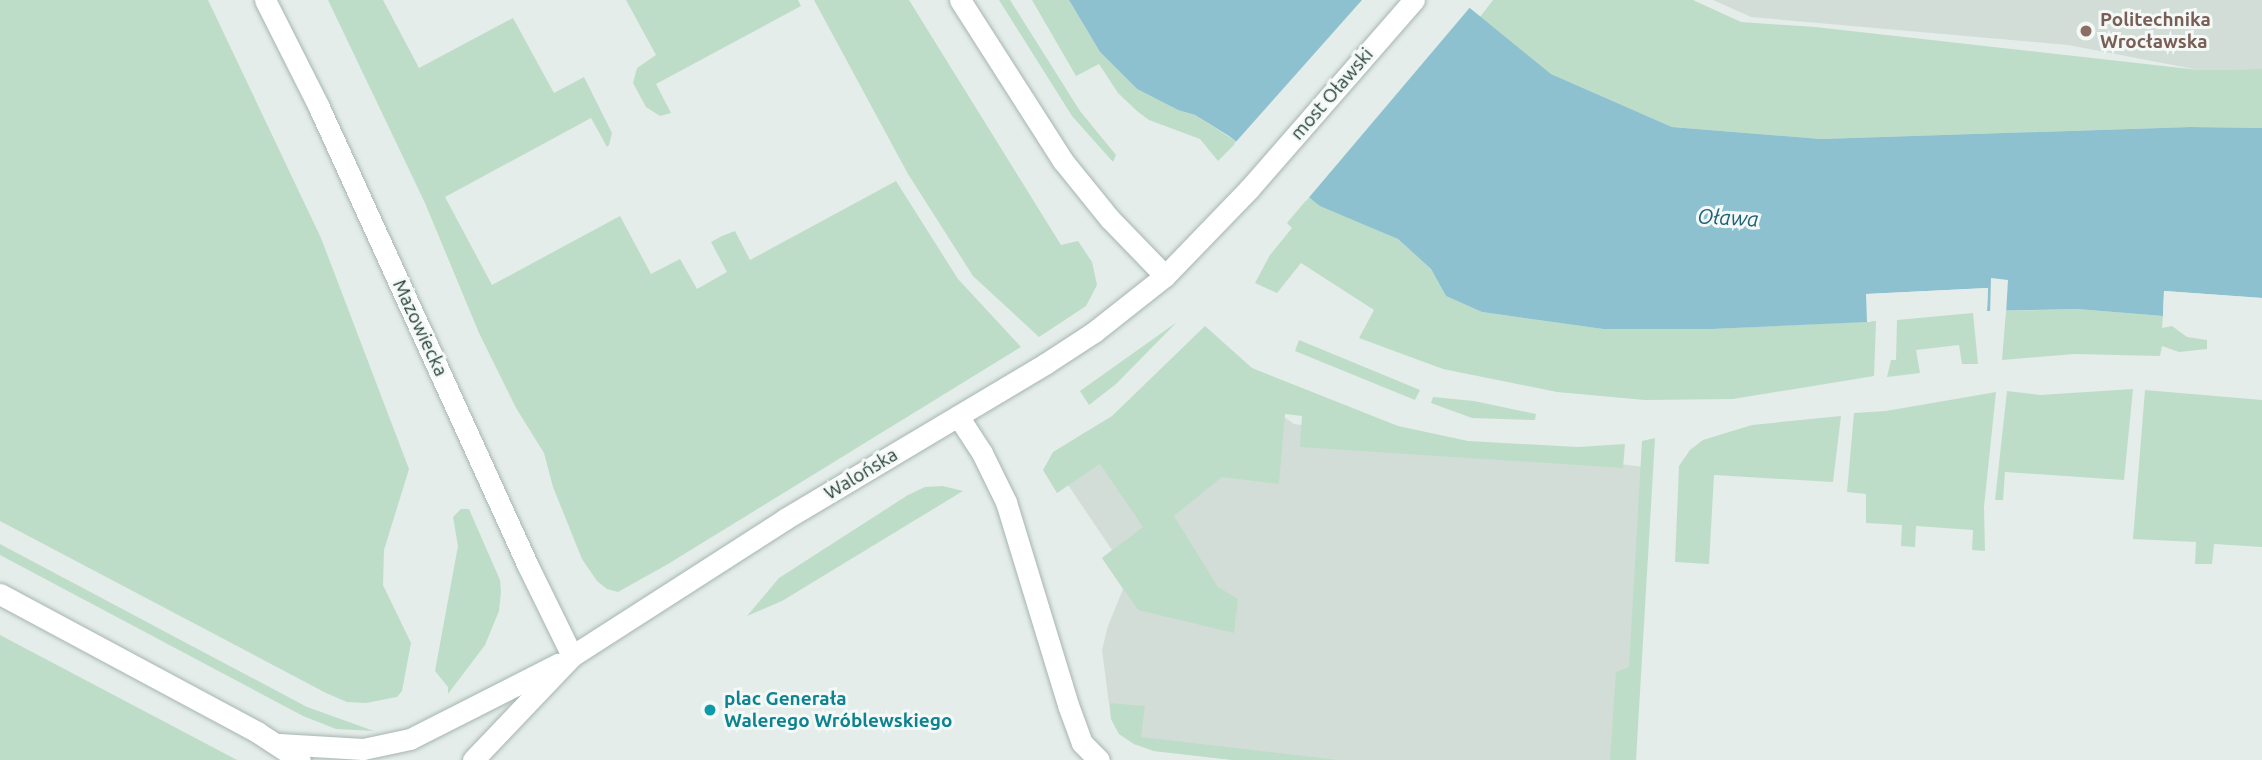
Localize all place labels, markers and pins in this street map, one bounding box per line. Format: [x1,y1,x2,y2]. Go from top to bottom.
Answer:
place label: Politechnika Wrocławska [2100,9,2211,53]
marker: Politechnika Wrocławska [2078,23,2094,39]
place label: plac Generała Walerego Wróblewskiego [724,688,952,732]
marker: plac Generała Walerego Wróblewskiego [702,702,718,718]

